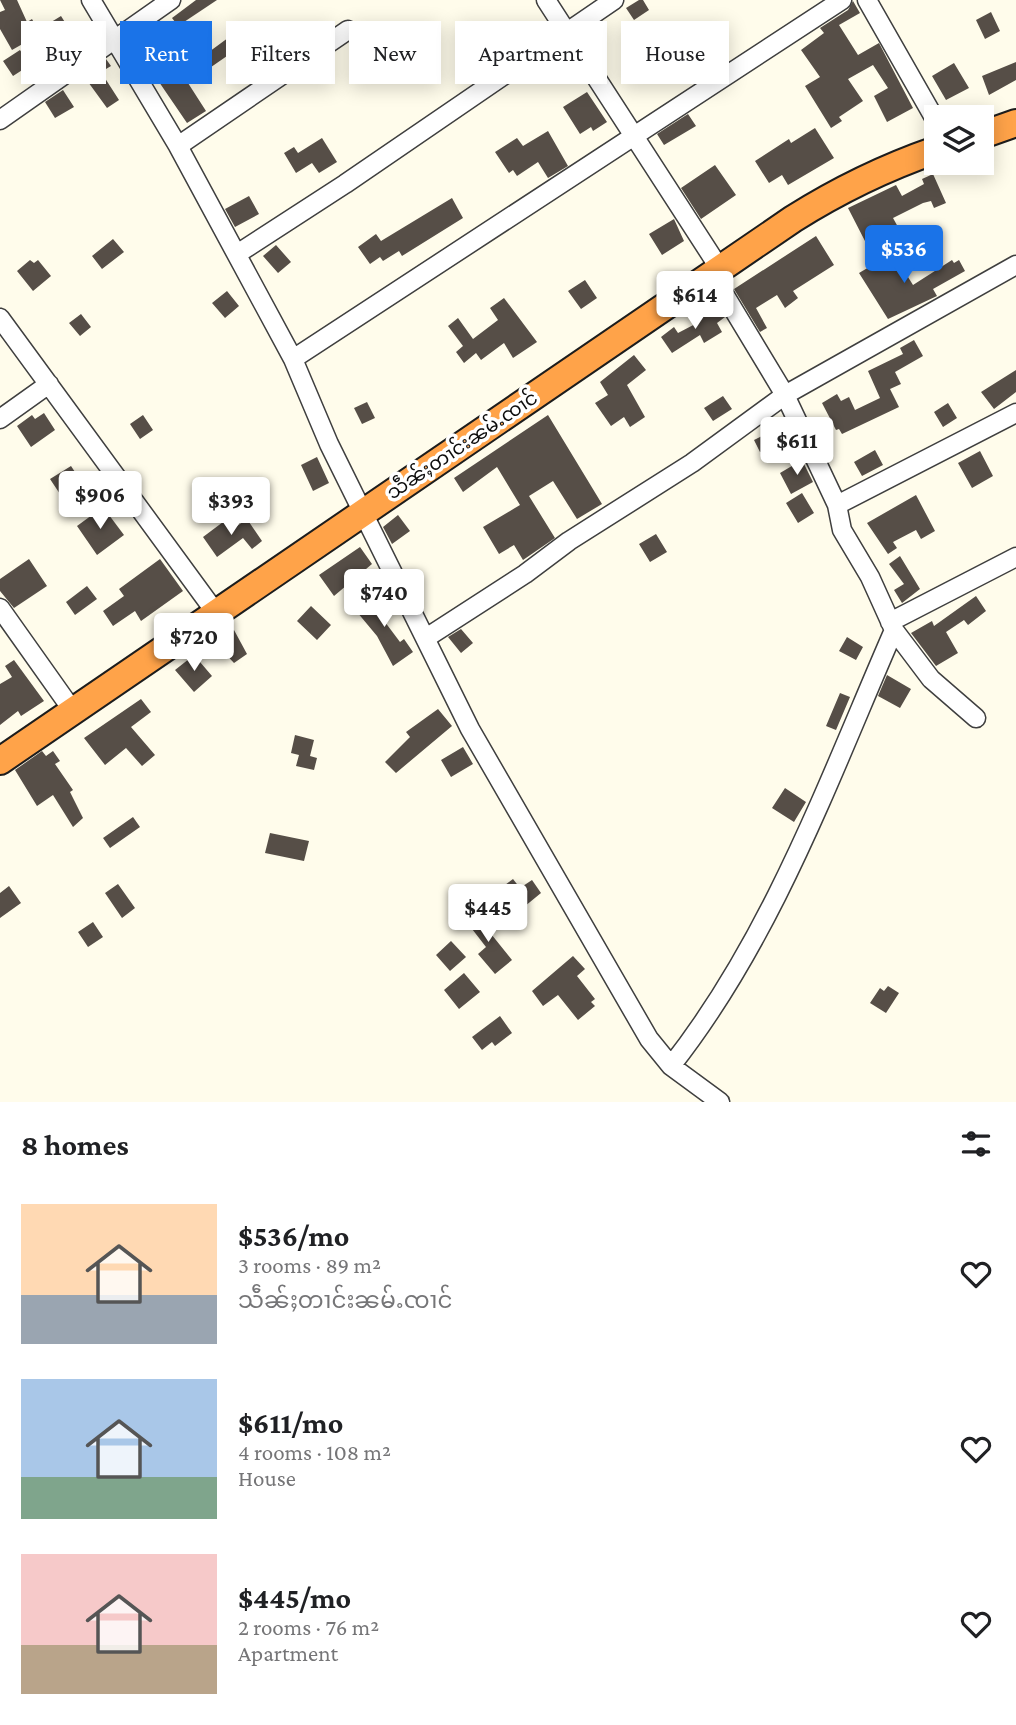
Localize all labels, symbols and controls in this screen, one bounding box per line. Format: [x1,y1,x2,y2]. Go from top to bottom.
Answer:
chip: Buy [21,21,106,84]
chip: Rent [120,21,212,84]
chip: Filters [226,21,335,84]
chip: New [349,21,441,84]
chip: Apartment [455,21,607,84]
chip: House [621,21,729,84]
map controls [924,105,994,175]
button: layers [924,105,994,175]
pin: $536 [863,226,945,285]
text: $536 [881,235,927,261]
pin: $614 [654,272,736,331]
text: $614 [672,281,718,307]
street label: သဵၼ်ႈတၢင်းၼမ်ႉၸၢင် [380,383,541,503]
pin: $611 [756,418,838,477]
text: $611 [776,427,818,453]
pin: $906 [59,472,141,531]
pin: $393 [190,477,272,537]
text: $906 [75,481,125,507]
text: $393 [208,487,254,513]
pin: $740 [343,570,425,629]
text: $740 [360,579,408,605]
pin: $720 [153,614,235,673]
text: $720 [170,623,218,649]
pin: $445 [447,884,529,944]
text: $445 [464,894,512,920]
icon: filters [957,1125,995,1163]
text: 8 homes [21,1128,129,1161]
text: $536/mo [238,1219,349,1252]
icon: home [77,1232,161,1316]
text: 3 rooms · 89 m² [238,1252,381,1278]
icon: heart [957,1255,995,1293]
text: သဵၼ်ႈတၢင်းၼမ်ႉၸၢင် [238,1287,452,1313]
text: $611/mo [238,1406,343,1439]
icon: home [77,1407,161,1491]
icon: heart [957,1430,995,1468]
text: 4 rooms · 108 m² [238,1439,391,1465]
text: House [238,1465,296,1491]
text: $445/mo [238,1581,351,1614]
icon: home [77,1582,161,1666]
icon: heart [957,1605,995,1643]
text: 2 rooms · 76 m² [238,1614,379,1640]
text: Apartment [238,1640,338,1666]

